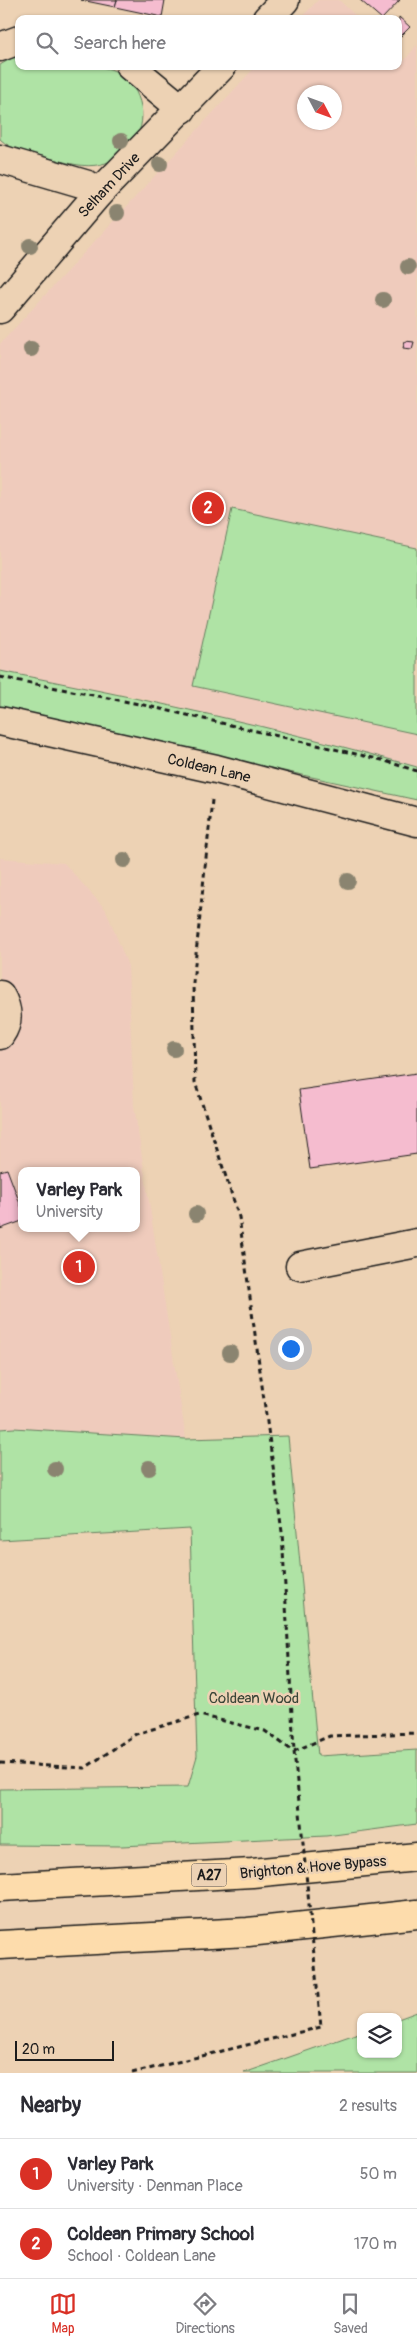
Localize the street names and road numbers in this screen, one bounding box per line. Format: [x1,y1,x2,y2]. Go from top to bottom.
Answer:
street label: Selham Drive [74,148,145,222]
street label: Coldean Lane [165,750,253,787]
street label: Brighton & Hove Bypass [239,1852,387,1883]
road number: A27 [192,1864,226,1886]

